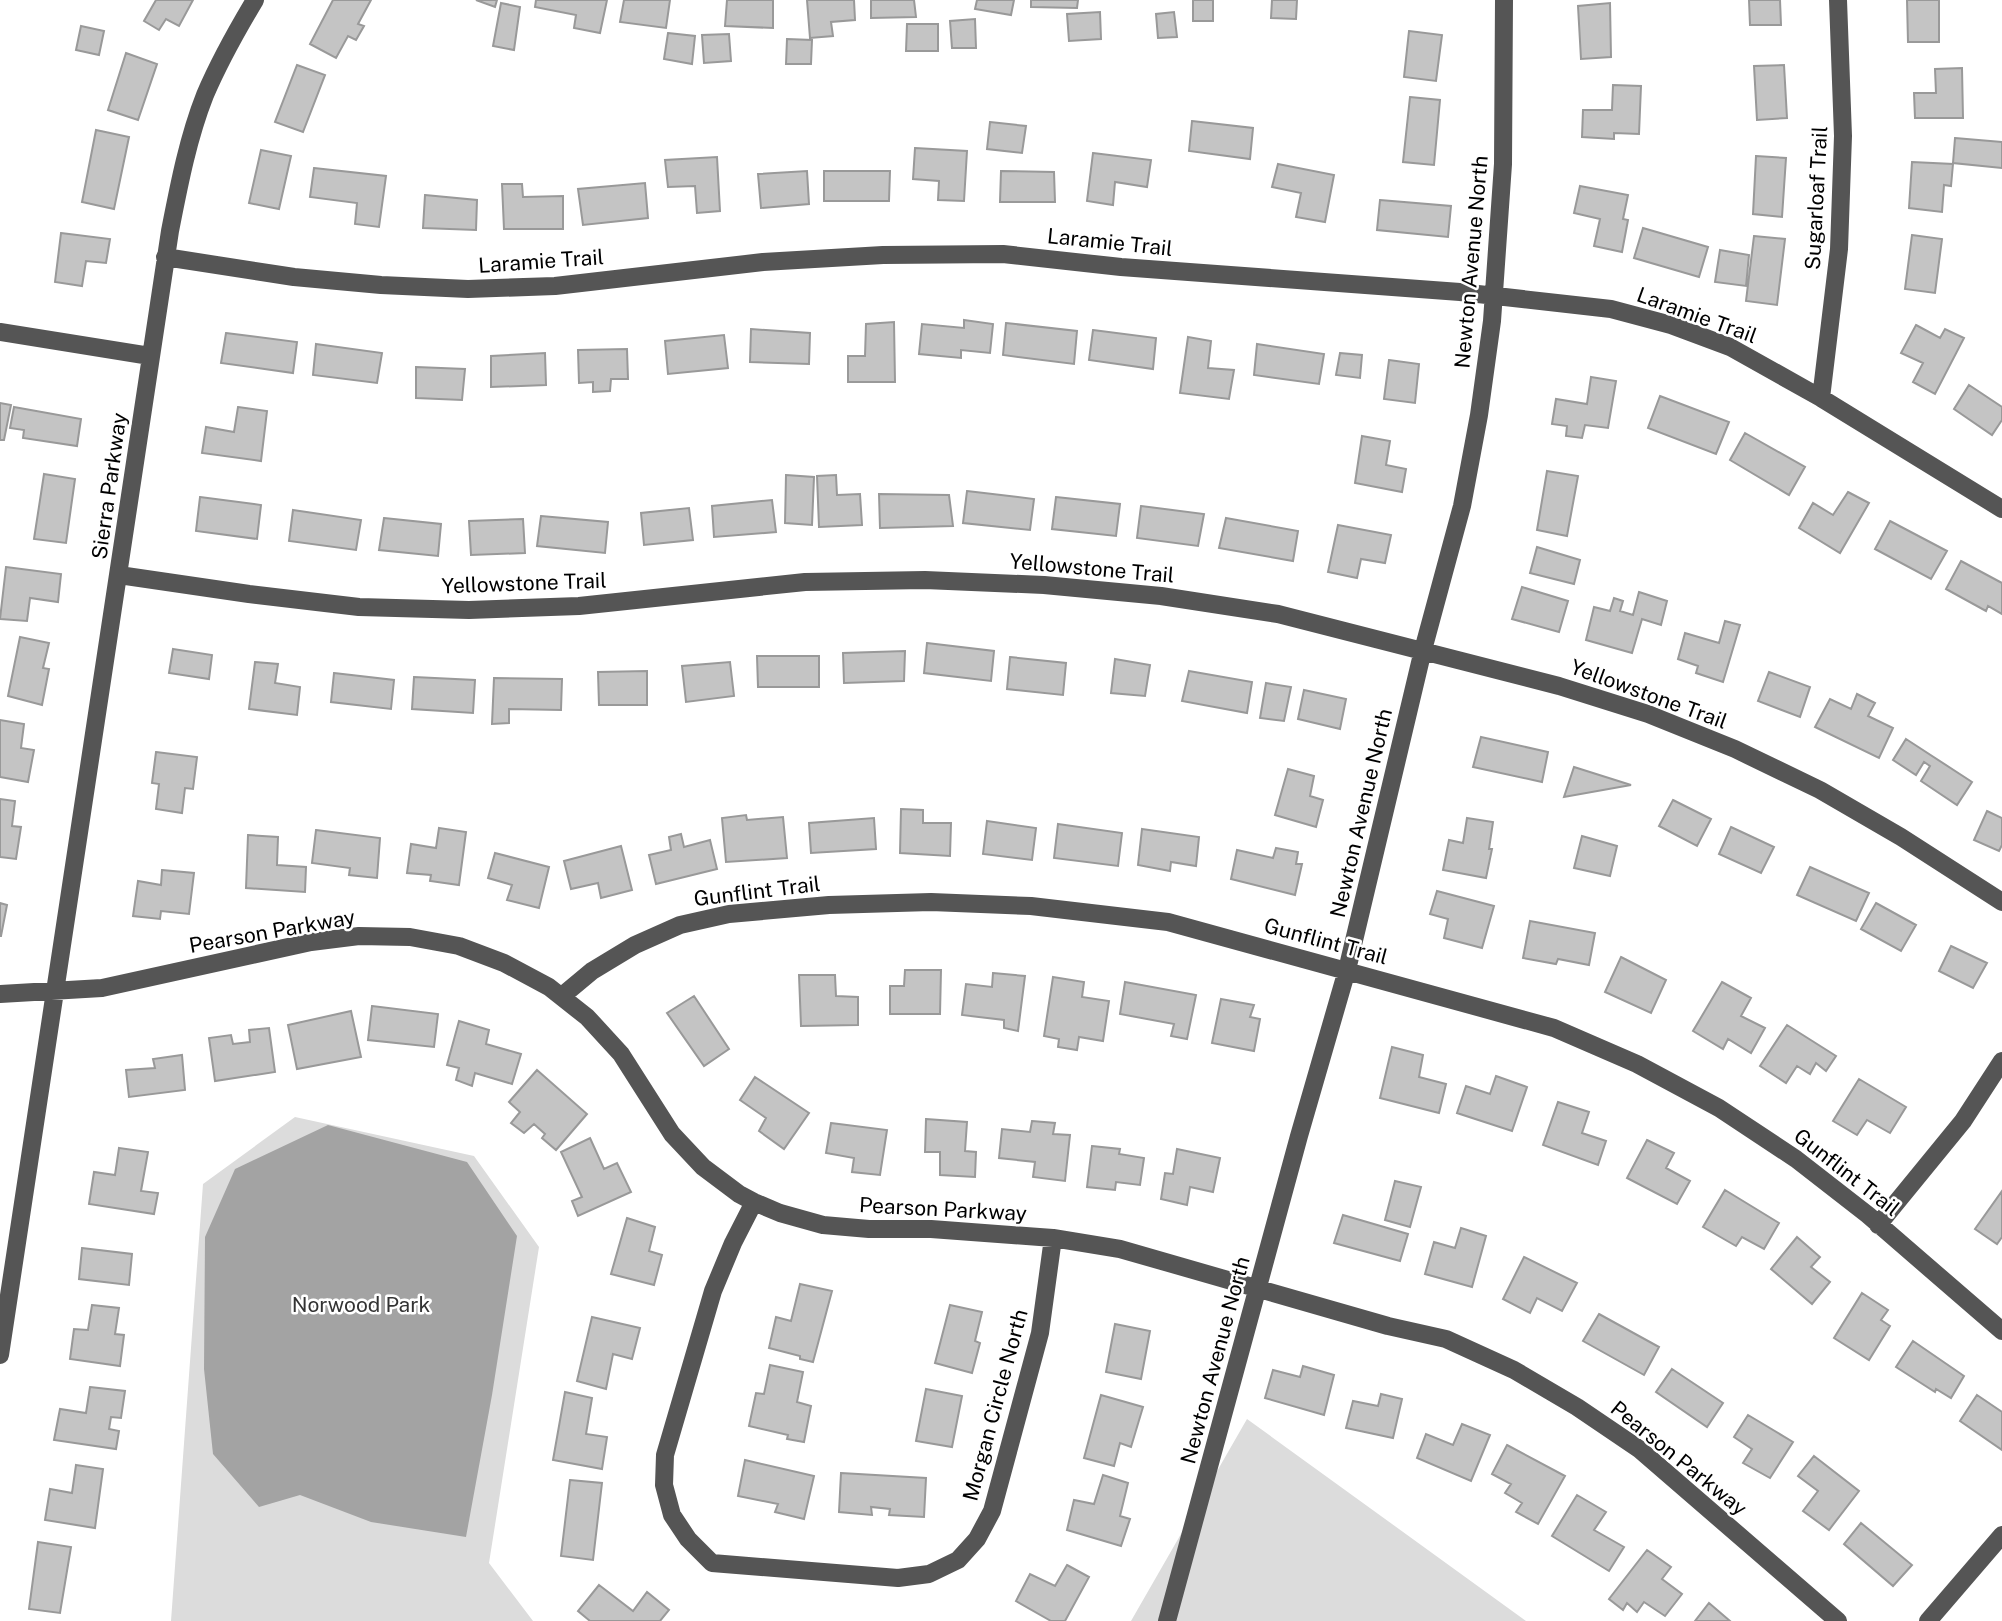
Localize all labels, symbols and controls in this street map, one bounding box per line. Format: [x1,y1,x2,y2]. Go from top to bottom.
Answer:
street label: Sugarloaf Trail [1800,125,1832,271]
street label: Newton Avenue North [1449,154,1493,370]
street label: Laramie Trail [1046,223,1174,261]
street label: Laramie Trail [477,244,605,278]
street label: Laramie Trail [1634,282,1760,348]
street label: Sierra Parkway [86,411,132,561]
street label: Yellowstone Trail [1009,548,1175,588]
street label: Yellowstone Trail [441,568,607,598]
street label: Yellowstone Trail [1567,654,1731,734]
street label: Newton Avenue North [1325,706,1397,920]
street label: Gunflint Trail [692,871,822,911]
street label: Pearson Parkway [187,904,357,958]
street label: Gunflint Trail [1261,912,1391,970]
street label: Gunflint Trail [1789,1123,1905,1221]
street label: Pearson Parkway [858,1192,1028,1226]
street label: Newton Avenue North [1175,1254,1255,1466]
park label: Norwood Park [292,1292,430,1317]
street label: Morgan Circle North [957,1306,1033,1504]
street label: Pearson Parkway [1606,1395,1752,1521]

